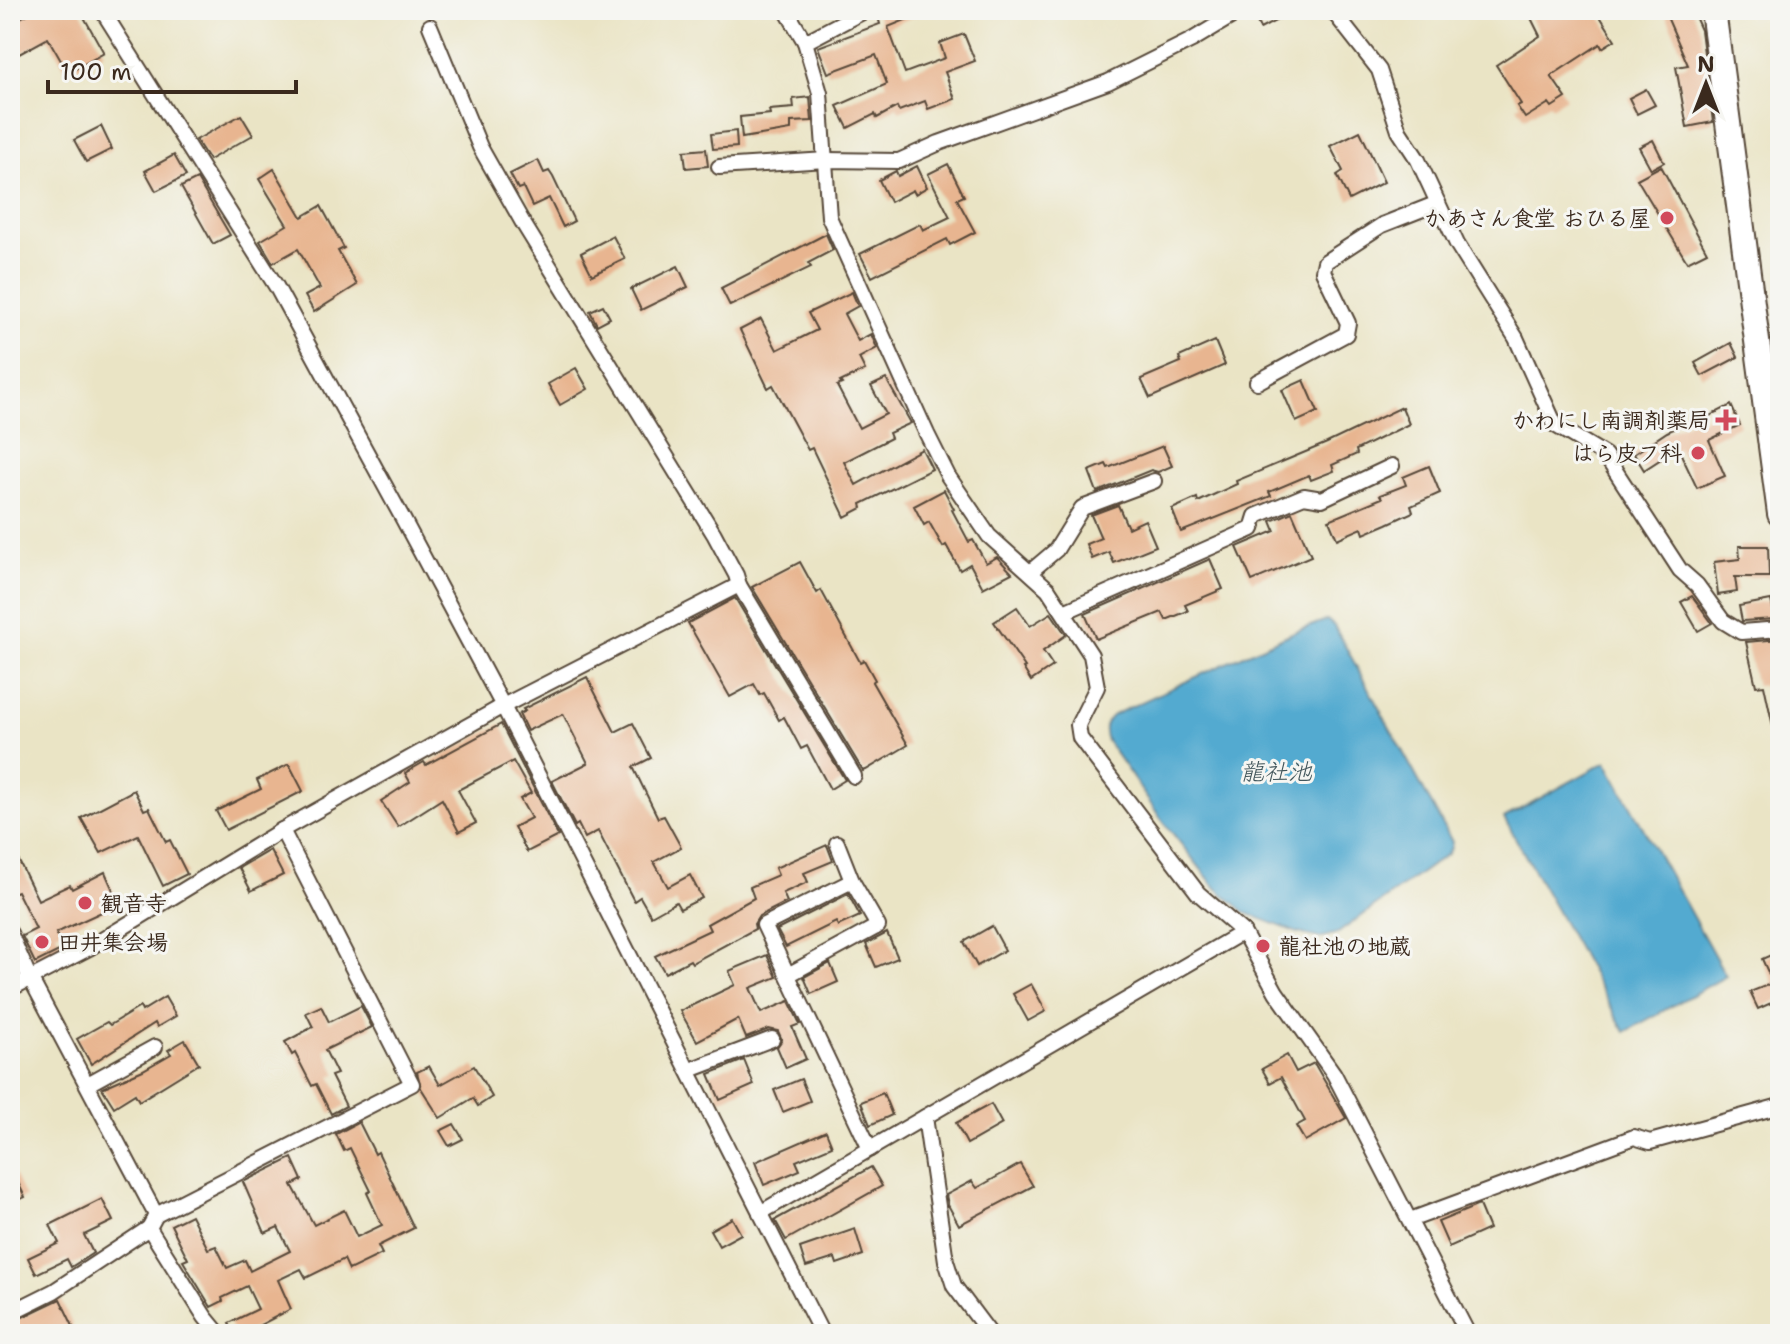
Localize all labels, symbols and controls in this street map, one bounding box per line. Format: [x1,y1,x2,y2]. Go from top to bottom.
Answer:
scale bar [48,44,296,94]
north arrow [1666,44,1746,124]
text: N [1697,50,1715,79]
text: 100 m [60,56,132,88]
place label: かあさん食堂 おひる屋 [1424,204,1651,233]
marker: かあさん食堂 おひる屋 [1658,209,1676,227]
place label: かわにし南調剤薬局 [1512,406,1710,435]
marker: かわにし南調剤薬局 [1717,411,1735,429]
place label: はら皮フ科 [1572,439,1682,468]
marker: はら皮フ科 [1689,444,1707,462]
water label: 龍社池 [1240,756,1313,788]
place label: 観音寺 [101,889,167,918]
marker: 観音寺 [76,894,94,912]
place label: 田井集会場 [58,928,168,957]
place label: 龍社池の地蔵 [1279,932,1411,961]
marker: 田井集会場 [33,933,51,951]
marker: 龍社池の地蔵 [1254,937,1272,955]

